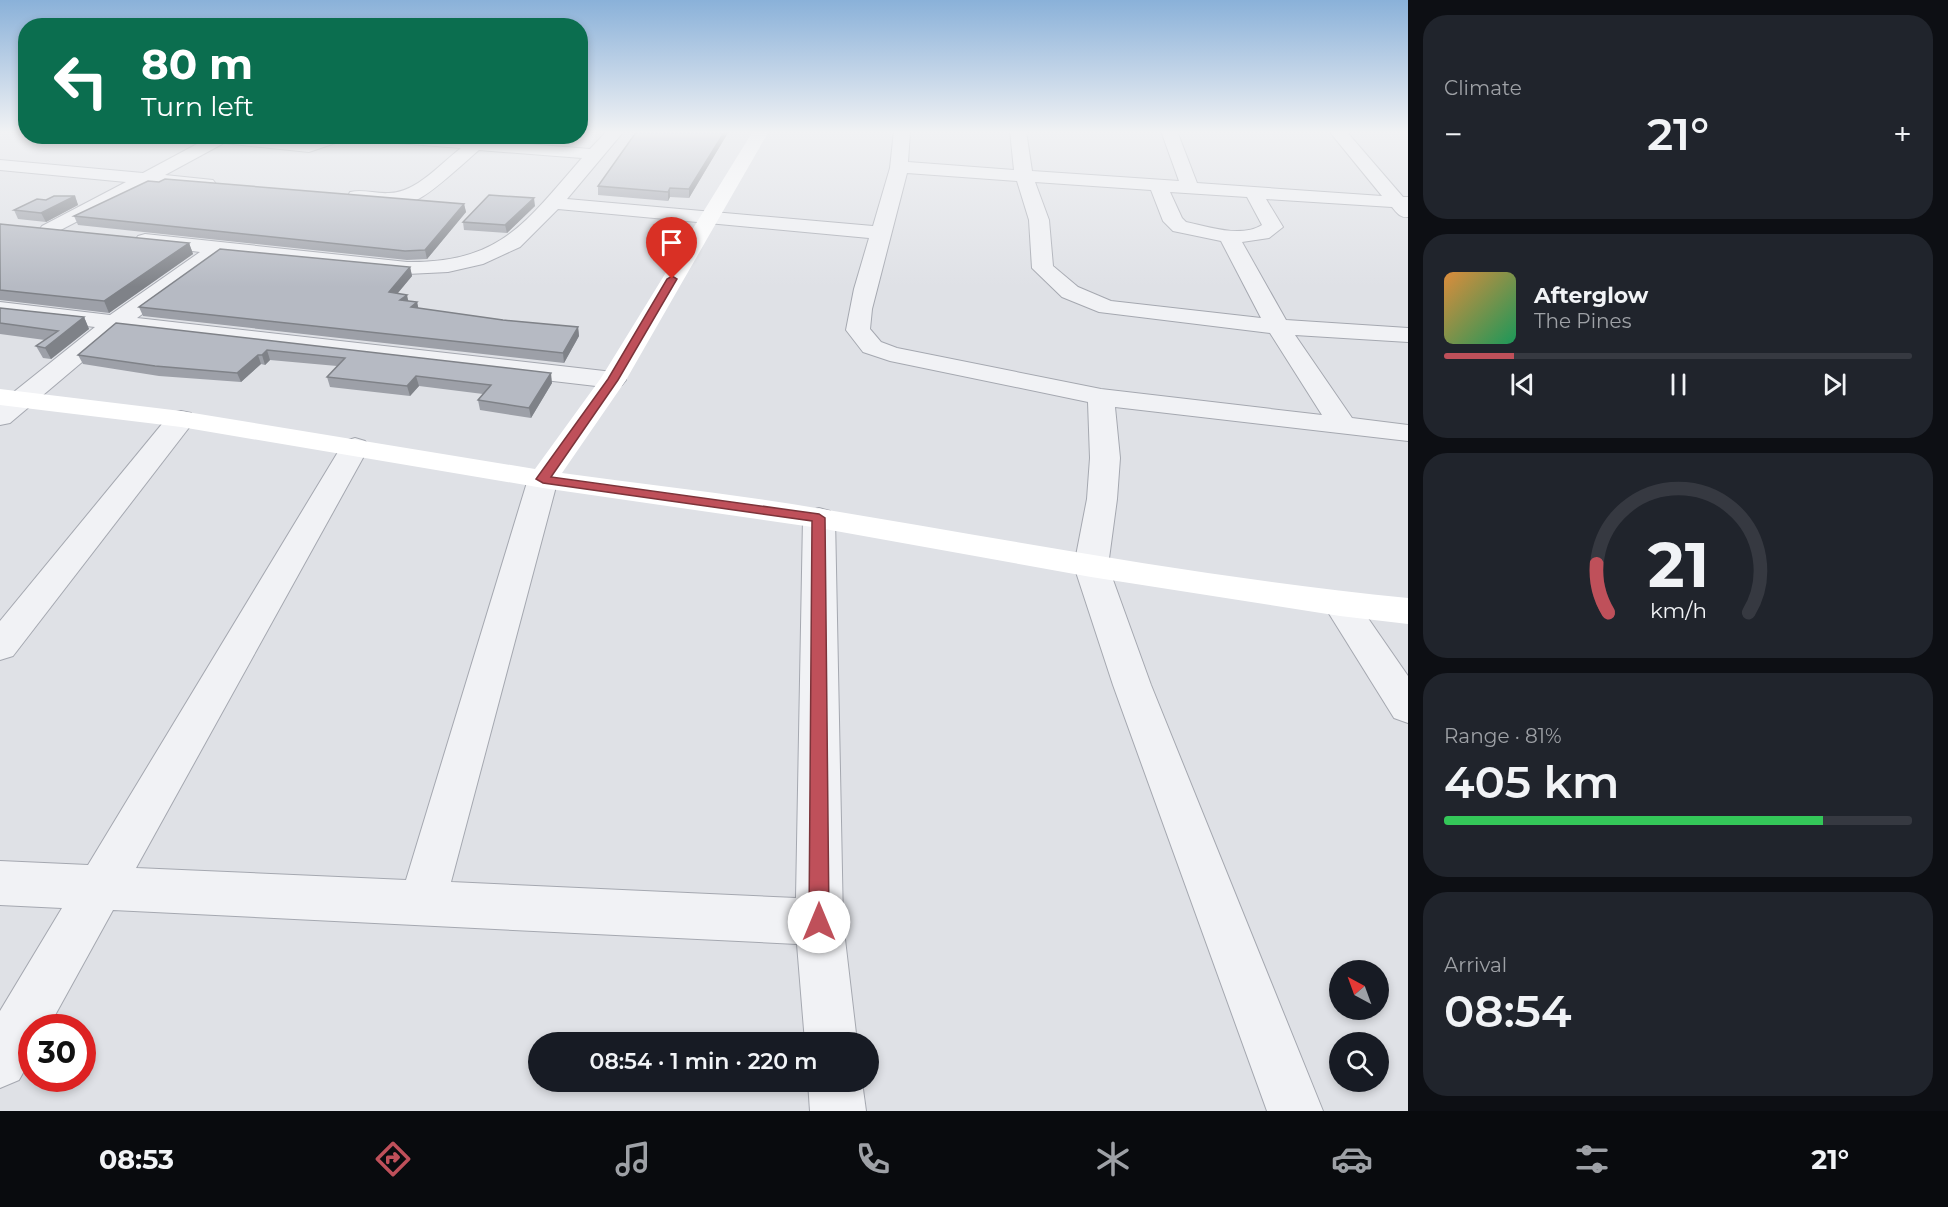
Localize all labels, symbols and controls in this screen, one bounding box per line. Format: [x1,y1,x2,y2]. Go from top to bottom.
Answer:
text: 80 m [141,38,253,90]
icon: left [42,42,120,120]
text: Climate [1444,76,1522,100]
text: Turn left [141,90,254,123]
text: 21° [1647,106,1709,161]
text: − [1444,114,1463,154]
text: + [1893,114,1912,154]
pin [646,217,697,279]
icon: arrive [655,226,688,259]
text: Afterglow [1534,282,1648,309]
text: The Pines [1534,309,1631,333]
icon: previous [1506,368,1539,401]
icon: pause [1662,368,1695,401]
icon: next [1818,368,1851,401]
text: 21 [1647,527,1709,603]
text: km/h [1649,597,1707,623]
text: Range · 81% [1444,724,1562,748]
text: 405 km [1444,754,1619,809]
position arrow [787,890,851,954]
text: Arrival [1444,953,1507,977]
north arrow [1329,960,1389,1020]
map controls [1329,960,1389,1092]
text: 08:54 [1444,983,1571,1038]
speed limit sign: 30 [18,1014,96,1092]
button: search [1329,1032,1389,1092]
text: 08:54 · 1 min · 220 m [590,1048,817,1075]
icon: directions [372,1138,414,1180]
icon: music [612,1138,654,1180]
icon: phone [852,1138,894,1180]
icon: climate [1092,1138,1134,1180]
icon: car [1331,1138,1373,1180]
icon: filters [1571,1138,1613,1180]
text: 08:53 [99,1143,174,1176]
text: 21° [1811,1143,1849,1176]

